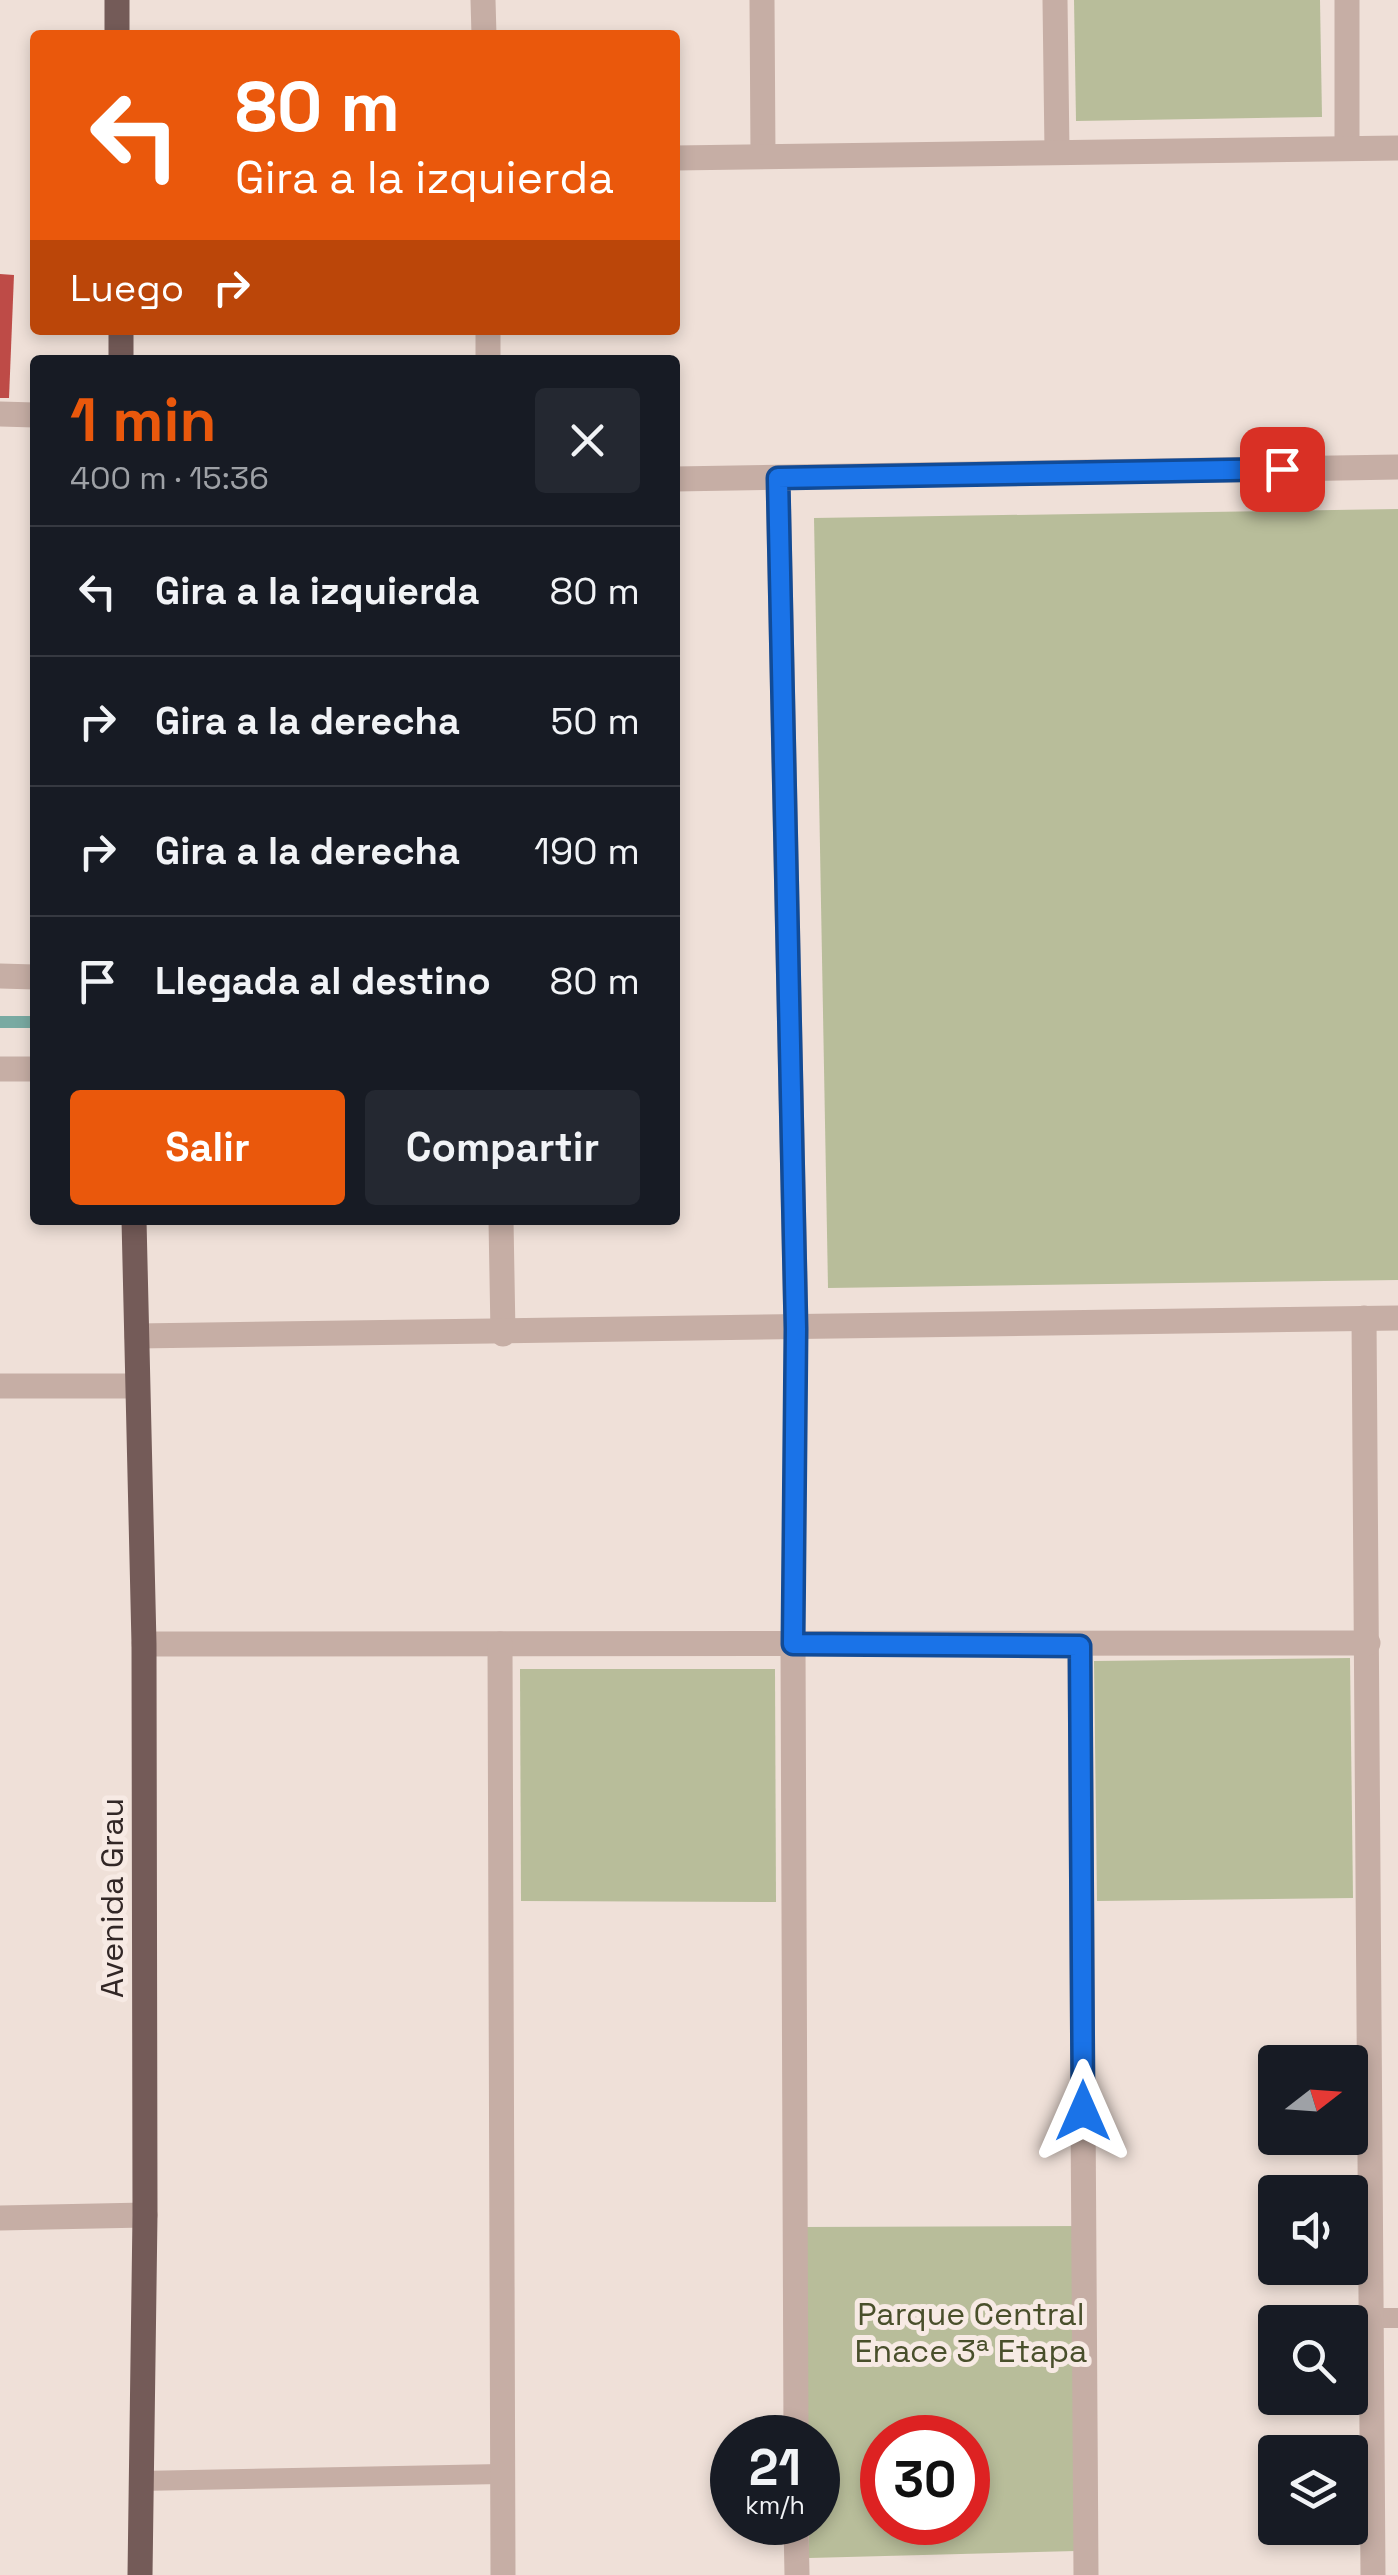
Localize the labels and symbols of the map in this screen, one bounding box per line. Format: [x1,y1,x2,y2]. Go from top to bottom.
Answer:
pin [1240,427,1325,512]
street label: Avenida Grau [92,1798,132,1998]
north arrow [1258,2045,1368,2155]
position arrow [1031,2059,1135,2163]
park label: Parque Central Enace 3ª Etapa [855,2294,1087,2371]
speed limit sign: 30 [860,2415,990,2545]

